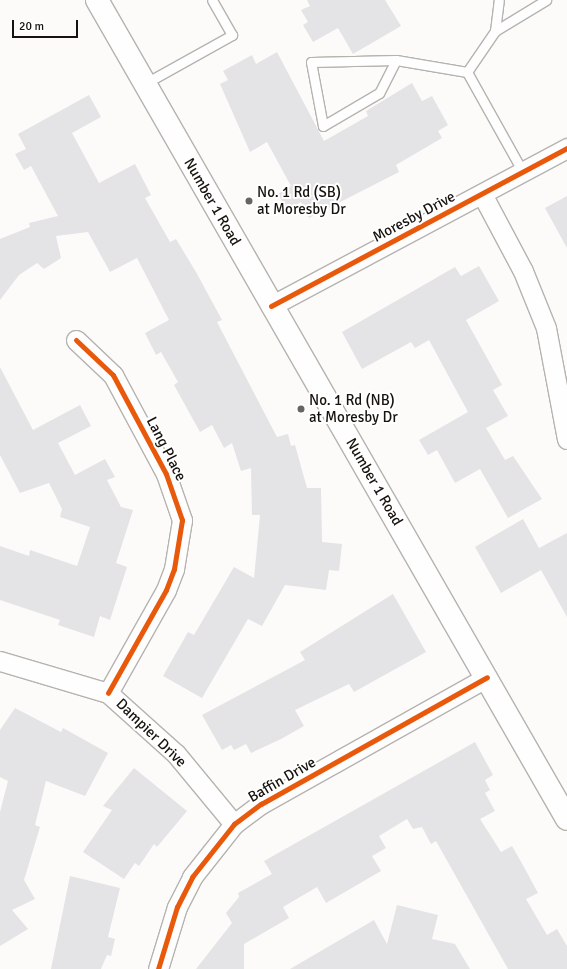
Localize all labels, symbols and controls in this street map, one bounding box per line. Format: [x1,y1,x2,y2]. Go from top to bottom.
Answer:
scale bar [14,12,80,38]
text: 20 m [19,19,44,34]
street label: Number 1 Road [180,155,244,249]
place label: No. 1 Rd (SB) at Moresby Dr [257,183,346,218]
street label: Moresby Drive [370,188,458,246]
marker: No. 1 Rd (SB) at Moresby Dr [244,196,254,206]
place label: No. 1 Rd (NB) at Moresby Dr [309,391,398,426]
marker: No. 1 Rd (NB) at Moresby Dr [296,404,306,414]
street label: Lang Place [142,414,190,484]
street label: Number 1 Road [342,435,406,529]
street label: Dampier Drive [112,695,190,771]
street label: Baffin Drive [245,753,319,807]

